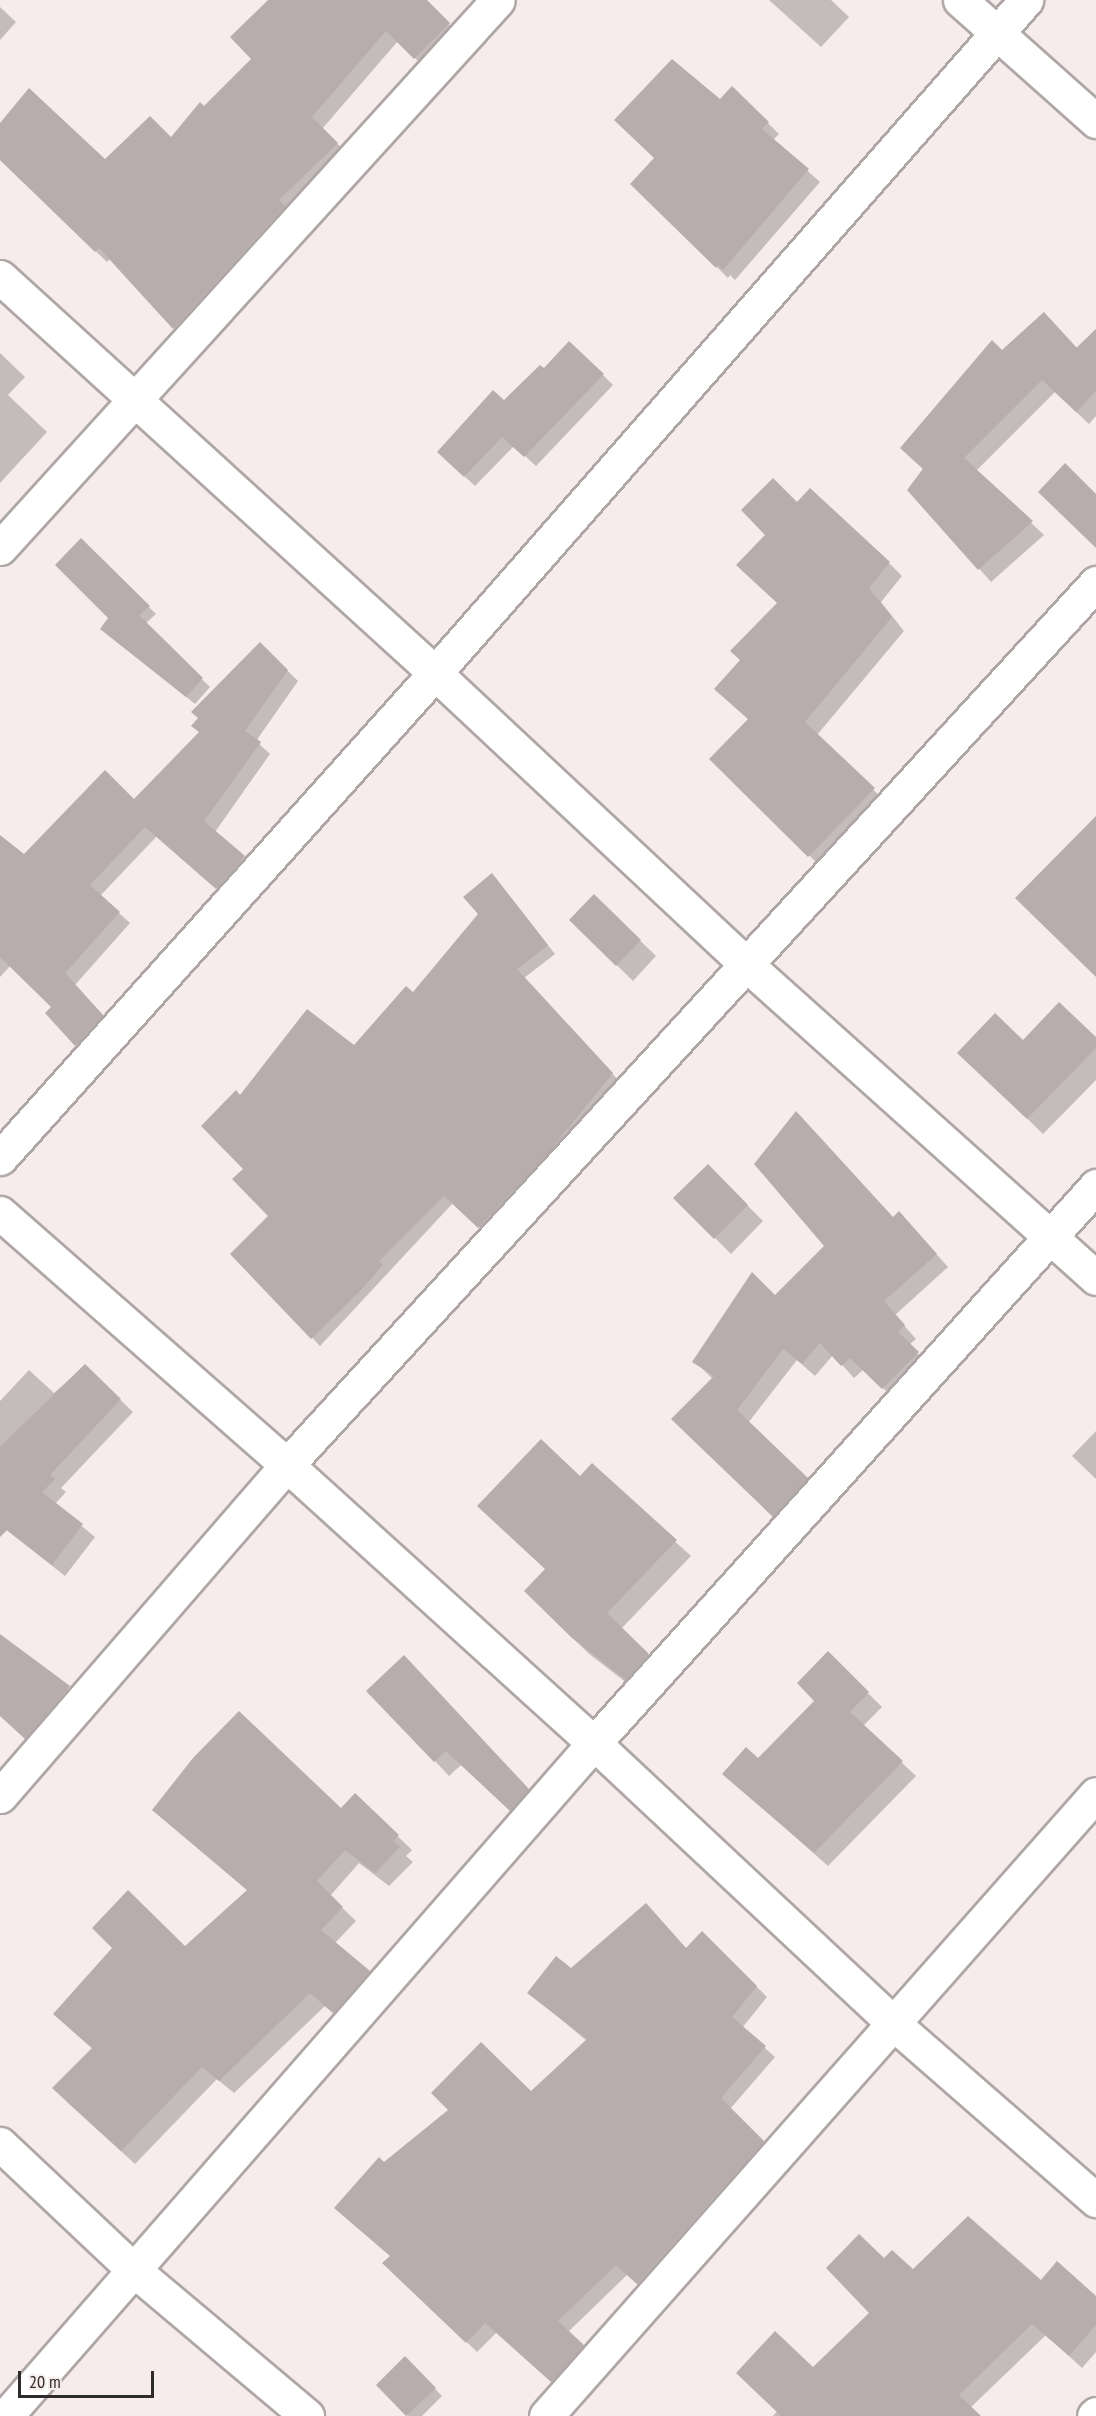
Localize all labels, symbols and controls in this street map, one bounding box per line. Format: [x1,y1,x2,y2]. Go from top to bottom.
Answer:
scale bar [21,2359,158,2397]
text: 20 m [29,2370,61,2393]

